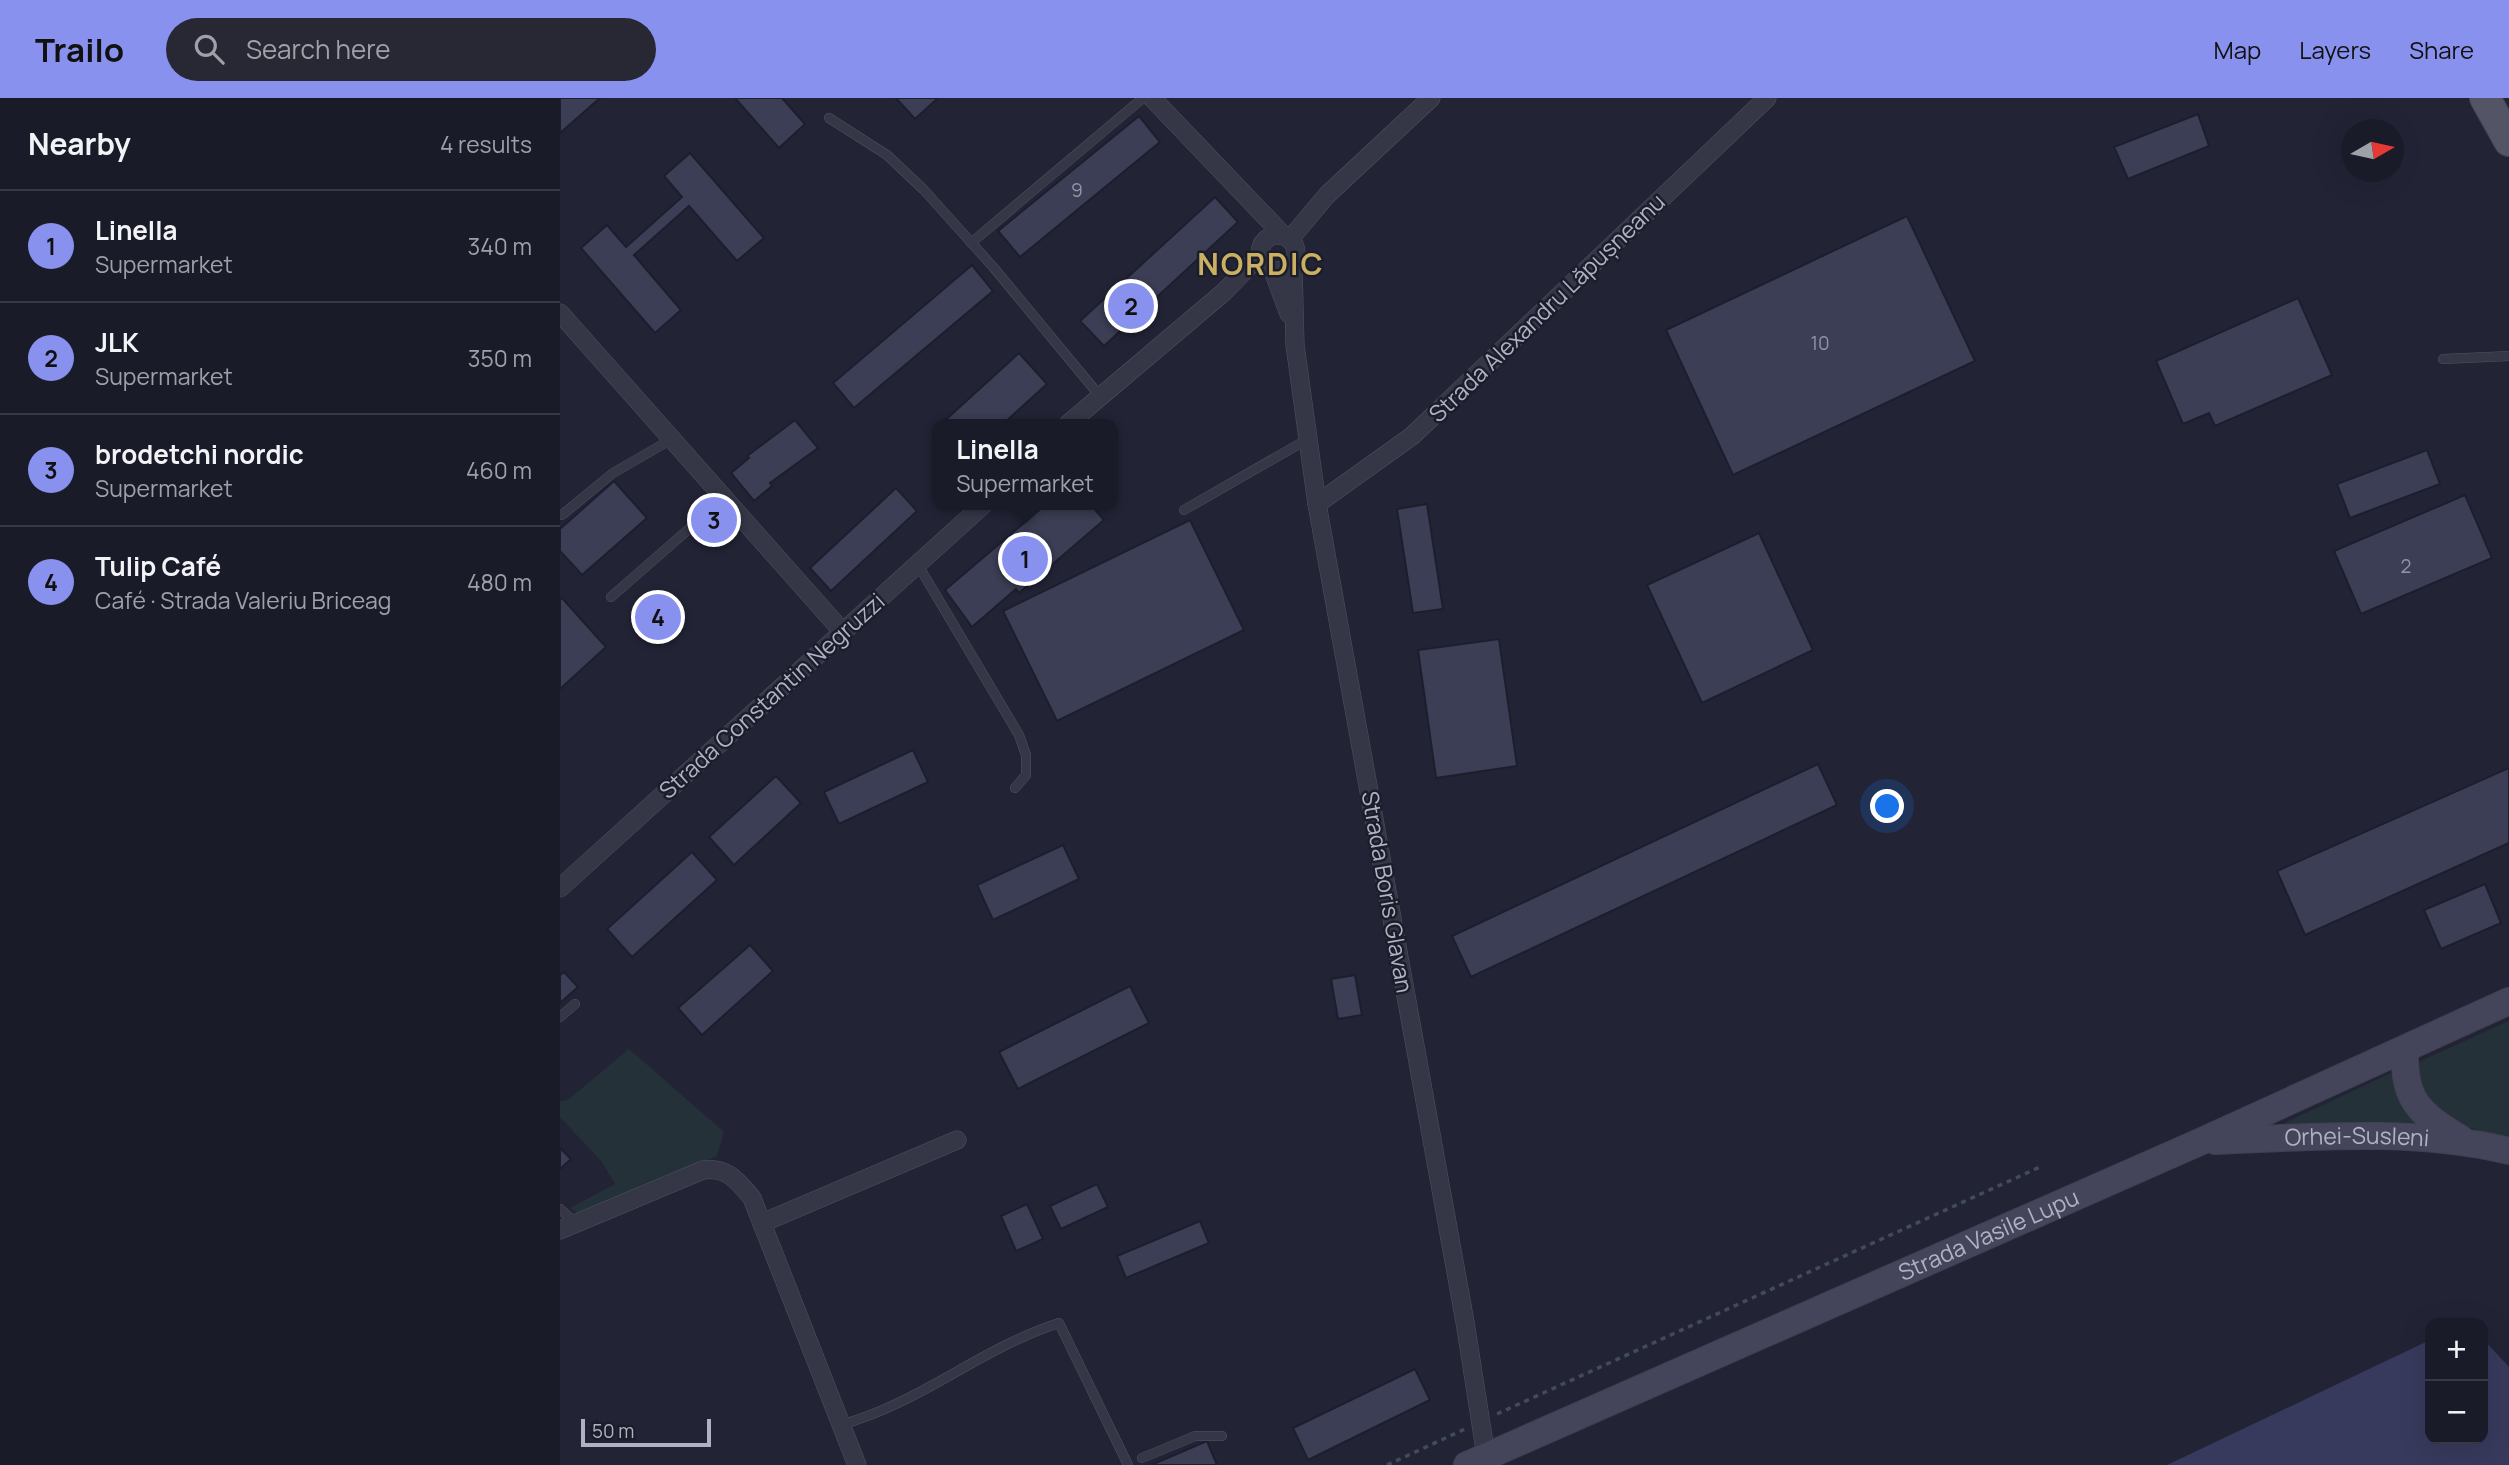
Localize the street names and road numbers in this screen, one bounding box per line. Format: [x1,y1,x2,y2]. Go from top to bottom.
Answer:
street label: Strada Alexandru Lăpușneanu [1421,186,1671,429]
street label: Strada Constantin Negruzzi [651,585,891,805]
street label: Strada Boris Glavan [1354,788,1421,995]
street label: Orhei-Susleni [2284,1119,2430,1153]
street label: Strada Vasile Lupu [1893,1180,2084,1288]

